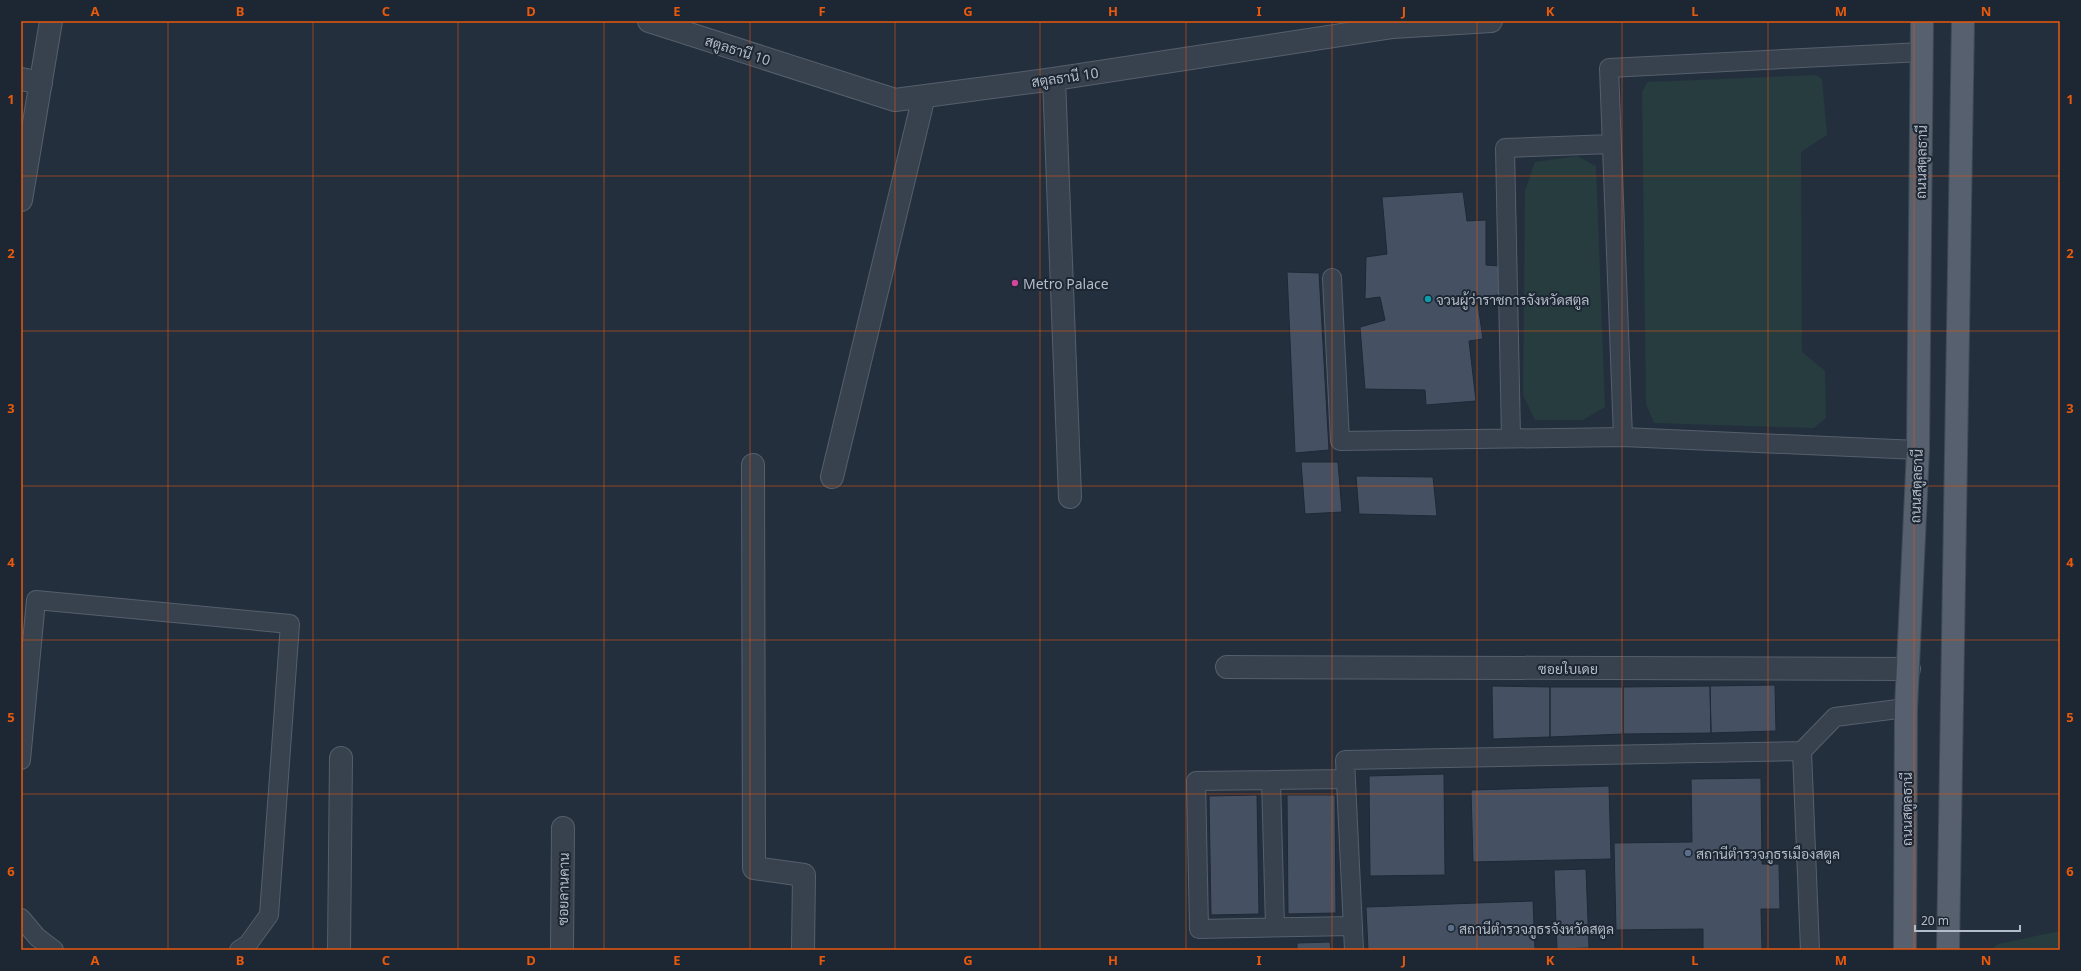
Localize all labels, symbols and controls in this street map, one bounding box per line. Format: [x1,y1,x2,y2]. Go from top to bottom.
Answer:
text: A [91,2,100,20]
text: B [236,2,244,20]
text: C [382,2,390,20]
text: D [526,2,536,20]
text: E [673,2,681,20]
text: F [818,2,826,20]
text: G [963,2,973,20]
text: H [1108,2,1118,20]
text: I [1256,2,1262,20]
text: J [1401,2,1406,20]
text: K [1546,2,1555,20]
text: L [1691,2,1699,20]
text: M [1835,2,1847,20]
text: N [1981,2,1991,20]
street label: สตูลธานี 10 [703,31,773,70]
street label: สตูลธานี 10 [1030,63,1100,92]
text: 1 [7,90,15,108]
text: 1 [2066,90,2074,108]
street label: ถนนสตูลธานี [1911,125,1932,199]
text: 2 [7,244,15,262]
text: 2 [2066,244,2074,262]
place label: Metro Palace [1023,274,1109,293]
marker: Metro Palace [1010,278,1020,288]
place label: จวนผู้ว่าราชการจังหวัดสตูล [1436,290,1589,310]
marker: จวนผู้ว่าราชการจังหวัดสตูล [1423,294,1433,304]
text: 3 [7,399,15,417]
text: 3 [2066,399,2074,417]
street label: ถนนสตูลธานี [1905,449,1928,523]
text: 4 [7,553,15,571]
text: 4 [2066,553,2074,571]
street label: ซอยใบเดย [1538,659,1598,678]
text: 5 [7,708,15,726]
text: 5 [2066,708,2074,726]
street label: ถนนสตูลธานี [1897,772,1917,846]
place label: สถานีตำรวจภูธรเมืองสตูล [1696,844,1840,864]
marker: สถานีตำรวจภูธรเมืองสตูล [1683,848,1693,858]
street label: ซอยลานคาน [553,852,573,926]
text: 6 [7,862,15,880]
text: 6 [2066,862,2074,880]
scale bar [1915,907,2020,933]
text: 20 m [1921,912,1949,929]
place label: สถานีตำรวจภูธรจังหวัดสตูล [1459,919,1614,939]
marker: สถานีตำรวจภูธรจังหวัดสตูล [1446,923,1456,933]
text: A [91,951,100,969]
text: B [236,951,244,969]
text: C [382,951,390,969]
text: D [526,951,536,969]
text: E [673,951,681,969]
text: F [818,951,826,969]
text: G [963,951,973,969]
text: H [1108,951,1118,969]
text: I [1256,951,1262,969]
text: J [1401,951,1406,969]
text: K [1546,951,1555,969]
text: L [1691,951,1699,969]
text: M [1835,951,1847,969]
text: N [1981,951,1991,969]

